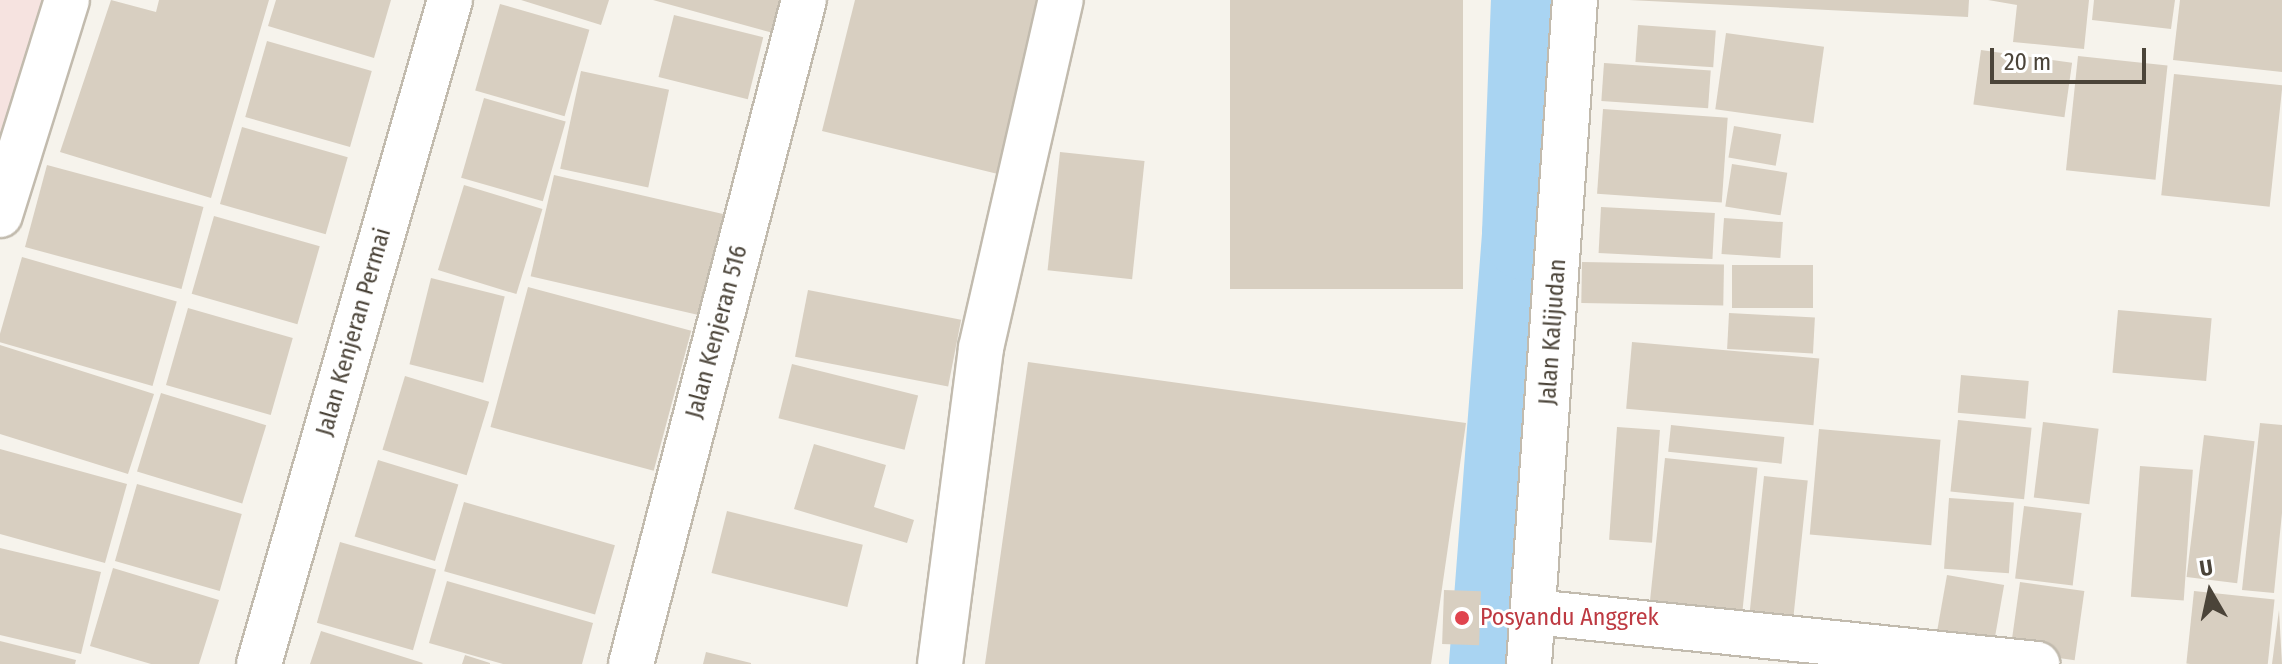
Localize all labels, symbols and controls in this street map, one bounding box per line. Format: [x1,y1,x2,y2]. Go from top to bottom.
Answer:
scale bar [1994,32,2150,82]
text: 20 m [2004,48,2051,76]
street label: Jalan Kenjeran Permai [311,225,397,439]
street label: Jalan Kenjeran 516 [680,242,754,422]
street label: Jalan Kalijudan [1534,258,1572,406]
north arrow [2170,552,2250,632]
text: U [2198,553,2215,582]
place label: Posyandu Anggrek [1480,604,1659,632]
marker: Posyandu Anggrek [1451,607,1473,629]

